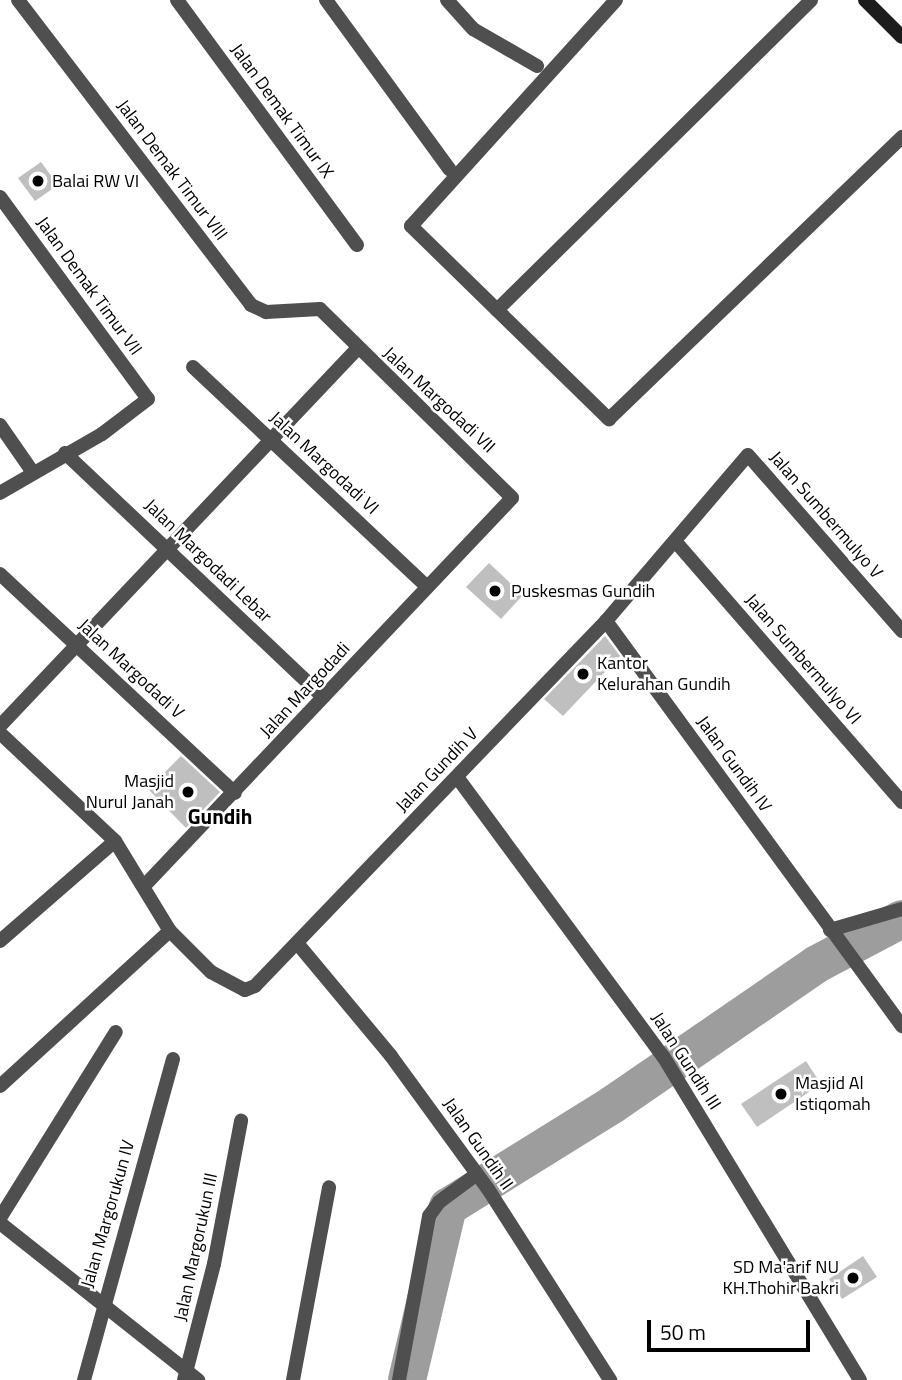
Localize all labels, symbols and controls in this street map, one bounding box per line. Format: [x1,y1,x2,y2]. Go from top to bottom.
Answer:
street label: Jalan Demak Timur IX [226,40,338,182]
street label: Jalan Demak Timur VIII [112,95,232,245]
place label: Balai RW VI [52,170,139,192]
marker: Balai RW VI [30,173,46,189]
street label: Jalan Demak Timur VII [32,213,146,359]
street label: Jalan Margodadi VII [378,343,500,457]
street label: Jalan Margodadi VI [265,407,383,519]
street label: Jalan Sumbermulyo V [765,447,887,583]
street label: Jalan Margodadi Lebar [140,495,276,627]
place label: Puskesmas Gundih [511,580,655,602]
marker: Puskesmas Gundih [485,581,505,601]
street label: Jalan Sumbermulyo VI [740,589,866,729]
street label: Jalan Margodadi V [74,615,188,723]
street label: Jalan Margodadi [255,638,355,742]
place label: Kantor Kelurahan Gundih [597,653,731,696]
marker: Kantor Kelurahan Gundih [575,666,591,682]
street label: Jalan Gundih IV [692,712,776,816]
street label: Jalan Gundih V [391,723,483,817]
place label: Masjid Nurul Janah [86,771,174,814]
marker: Masjid Nurul Janah [180,784,196,800]
district label: Gundih [188,803,252,829]
street label: Jalan Gundih III [647,1008,725,1114]
place label: Masjid Al Istiqomah [795,1073,871,1116]
marker: Masjid Al Istiqomah [773,1086,789,1102]
street label: Jalan Gundih II [438,1094,518,1194]
street label: Jalan Margorukun IV [77,1138,139,1290]
street label: Jalan Margorukun III [170,1171,222,1323]
place label: SD Ma'arif NU KH.Thohir Bakri [723,1257,839,1300]
marker: SD Ma'arif NU KH.Thohir Bakri [845,1270,861,1286]
scale bar [650,1306,813,1350]
text: 50 m [660,1316,706,1348]

